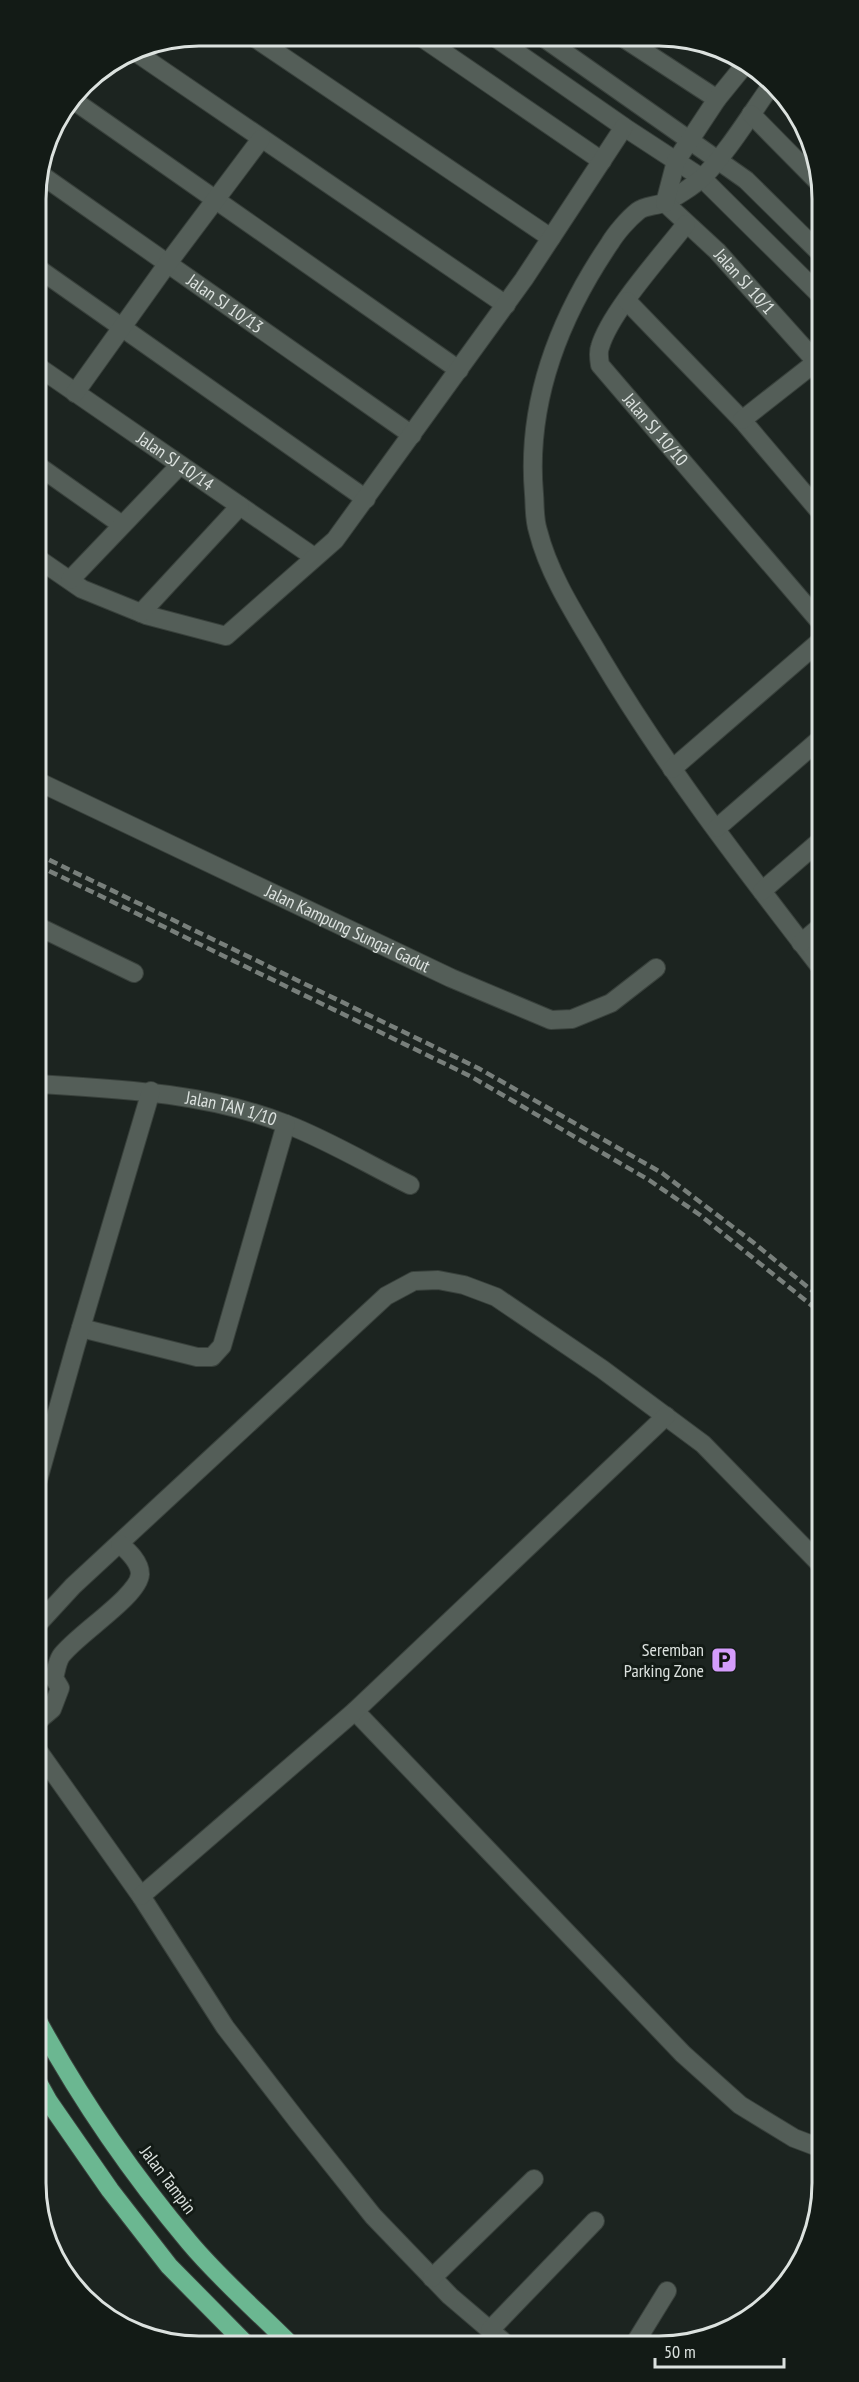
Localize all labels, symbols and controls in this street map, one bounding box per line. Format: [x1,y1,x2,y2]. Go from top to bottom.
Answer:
street label: Jalan SJ 10/1 [709,243,780,319]
street label: Jalan SJ 10/13 [182,268,268,338]
street label: Jalan SJ 10/10 [618,387,693,470]
street label: Jalan SJ 10/14 [132,426,218,495]
street label: Jalan Kampung Sungai Gadut [261,879,434,977]
street label: Jalan TAN 1/10 [183,1086,280,1131]
place label: Seremban Parking Zone [624,1638,704,1682]
parking icon: Seremban Parking Zone [709,1645,739,1675]
street label: Jalan Tampin [135,2140,201,2218]
scale bar [655,2331,784,2369]
text: 50 m [664,2340,696,2363]

